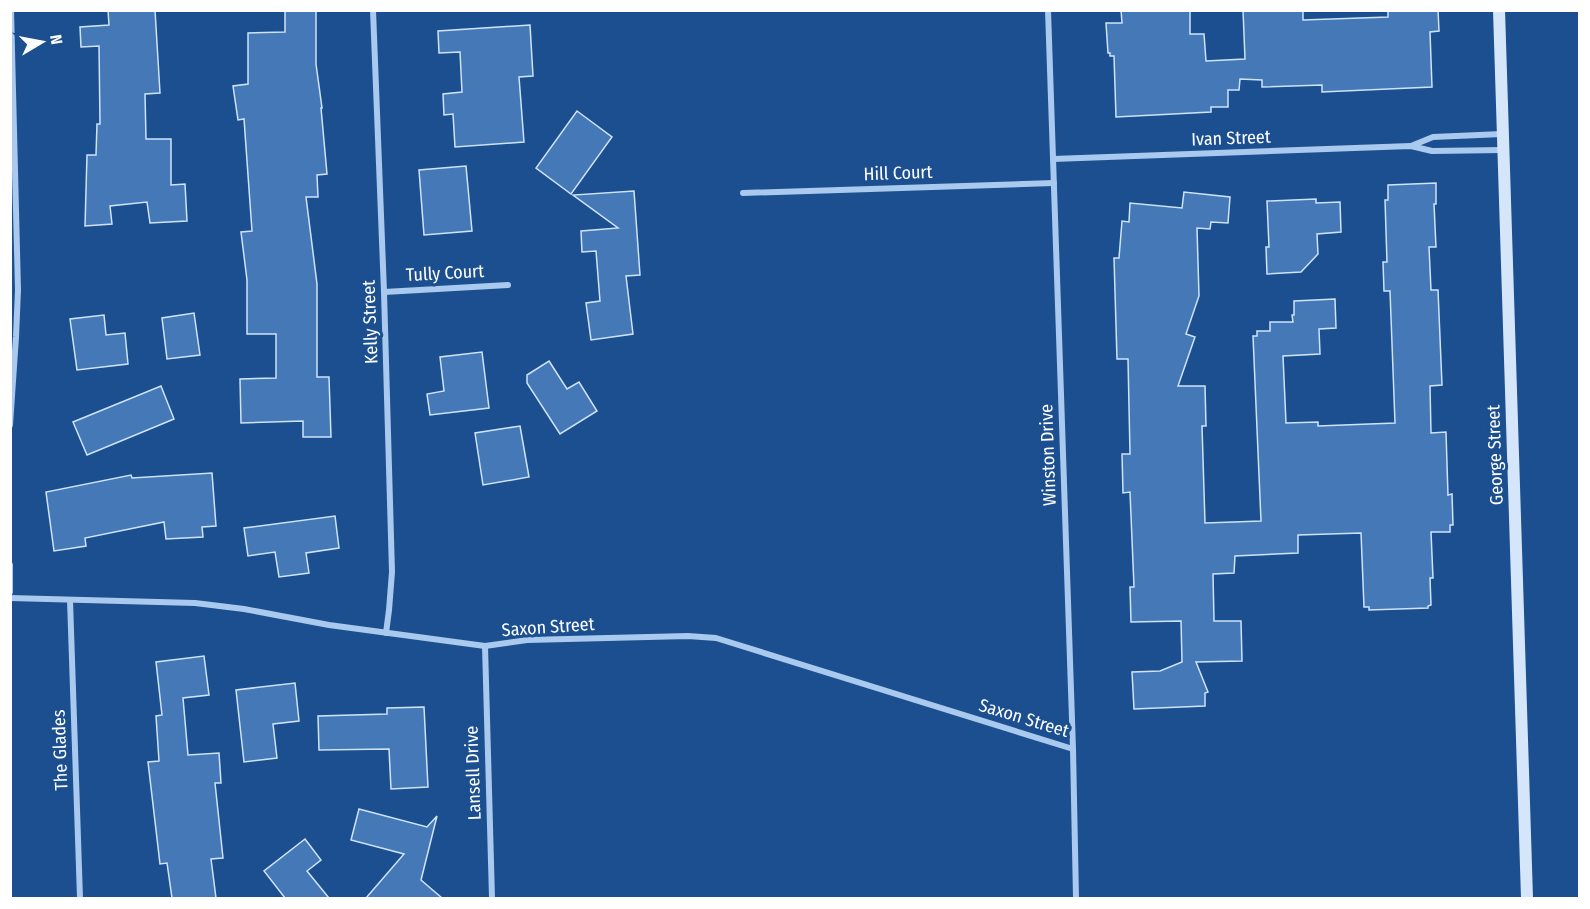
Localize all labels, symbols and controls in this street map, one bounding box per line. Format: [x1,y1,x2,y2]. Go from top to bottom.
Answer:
north arrow [12,12,72,72]
text: N [46,33,66,46]
street label: Ivan Street [1191,126,1271,150]
street label: Hill Court [863,161,933,185]
street label: Tully Court [405,260,485,286]
street label: Kelly Street [358,280,382,364]
street label: Winston Drive [1035,403,1061,506]
street label: George Street [1482,404,1508,505]
street label: Saxon Street [501,613,595,641]
street label: Saxon Street [976,694,1072,742]
street label: The Glades [48,709,72,791]
street label: Lansell Drive [460,725,486,821]

